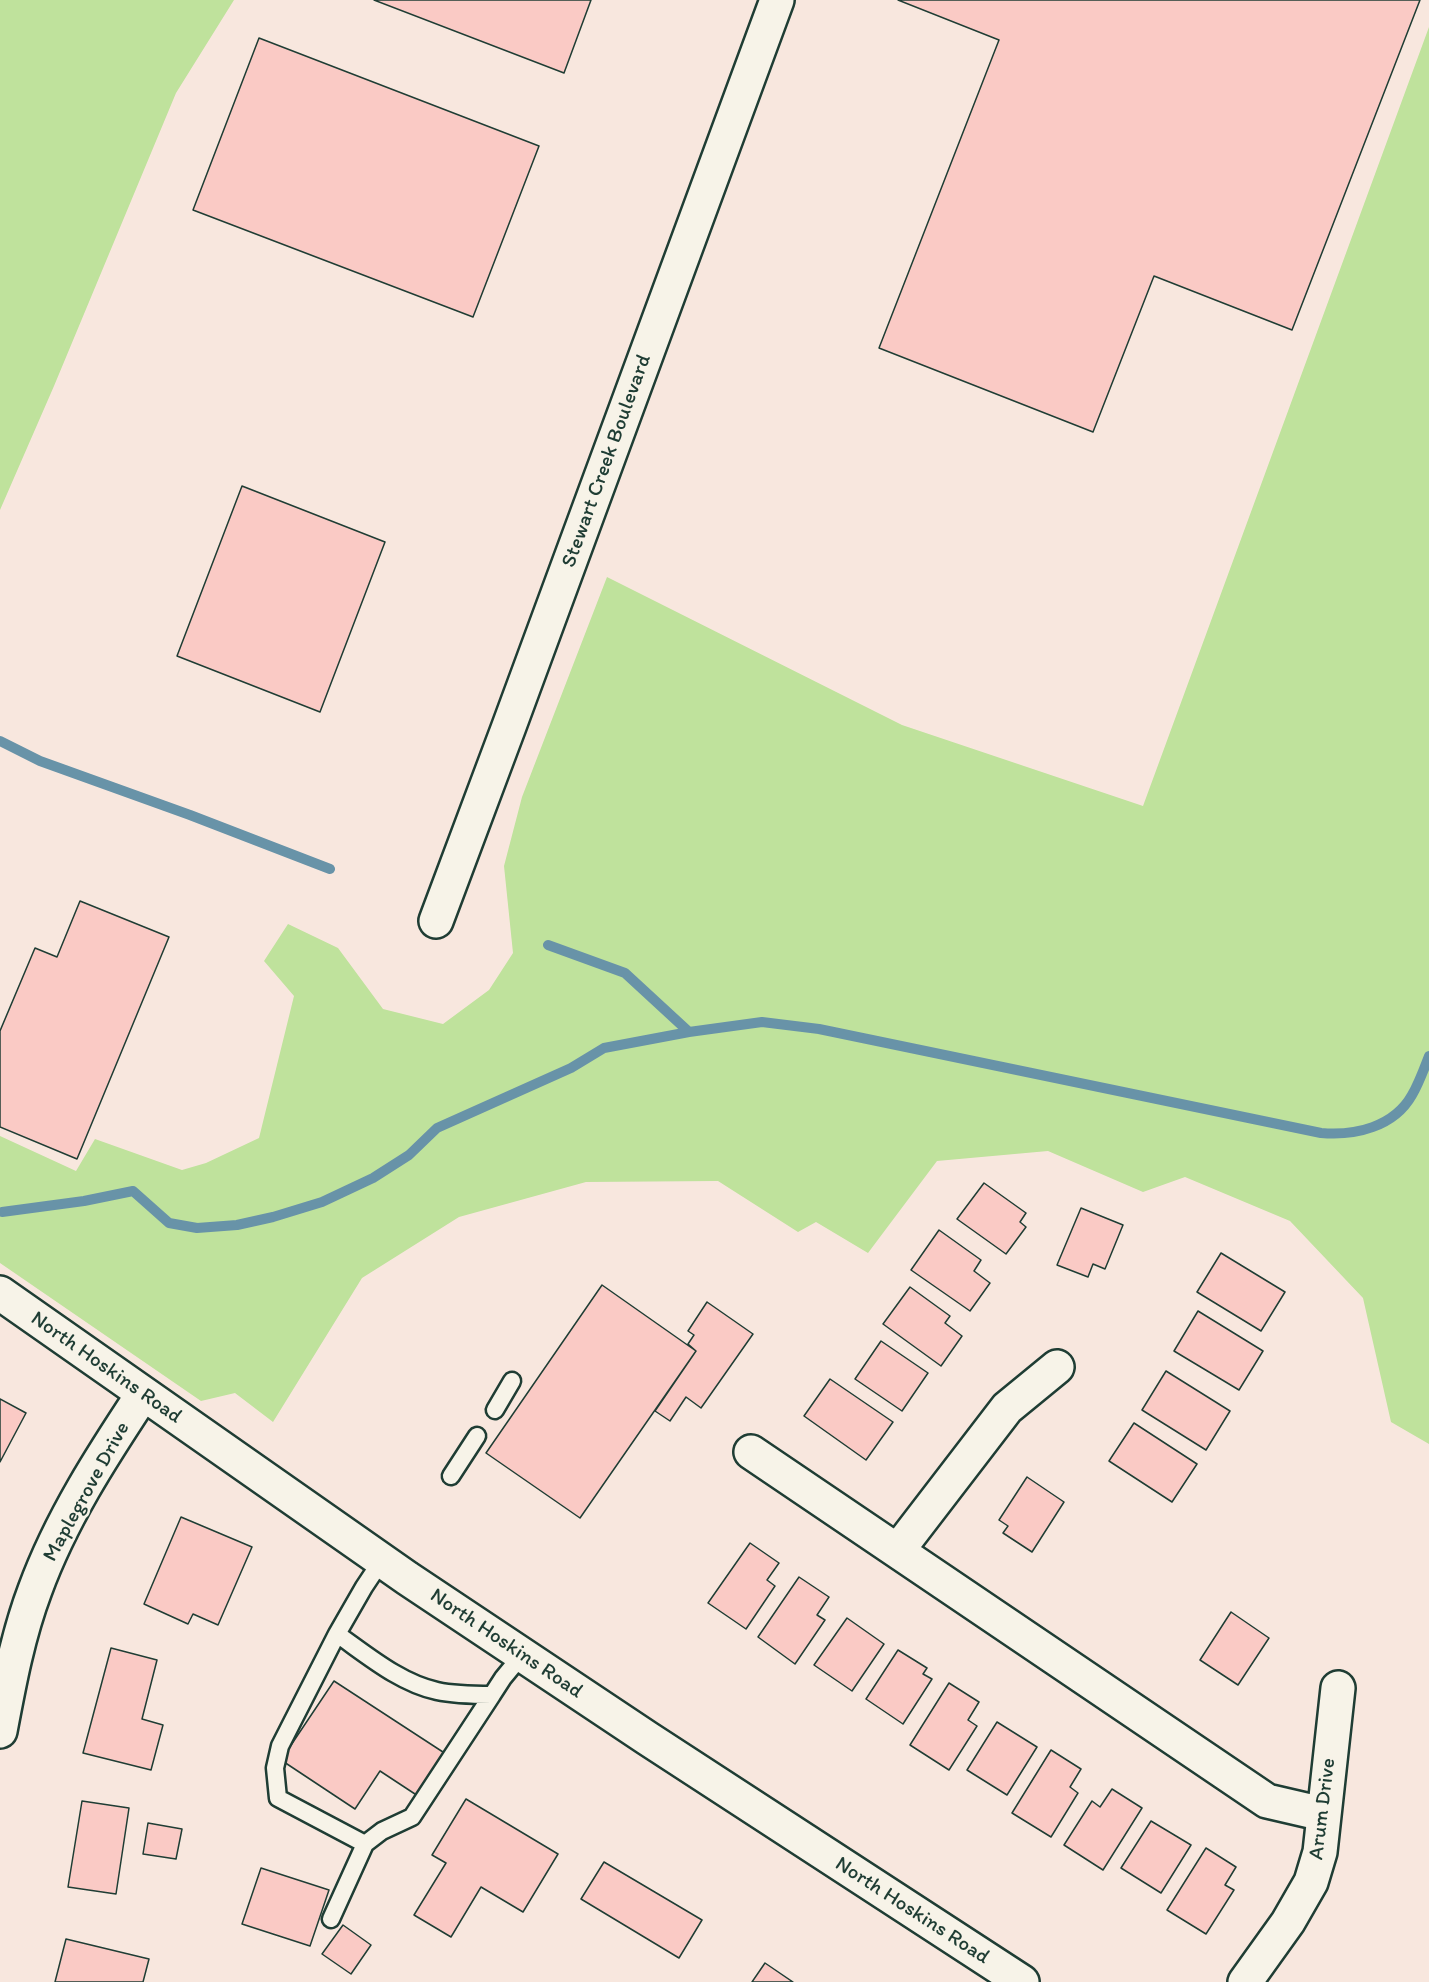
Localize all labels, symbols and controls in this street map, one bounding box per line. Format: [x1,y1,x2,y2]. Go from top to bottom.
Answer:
street label: Stewart Creek Boulevard [557,351,657,571]
street label: North Hoskins Road [25,1306,187,1430]
street label: Maplegrove Drive [38,1418,136,1566]
street label: North Hoskins Road [425,1584,587,1704]
street label: Arum Drive [1304,1757,1342,1861]
street label: North Hoskins Road [830,1852,994,1970]

